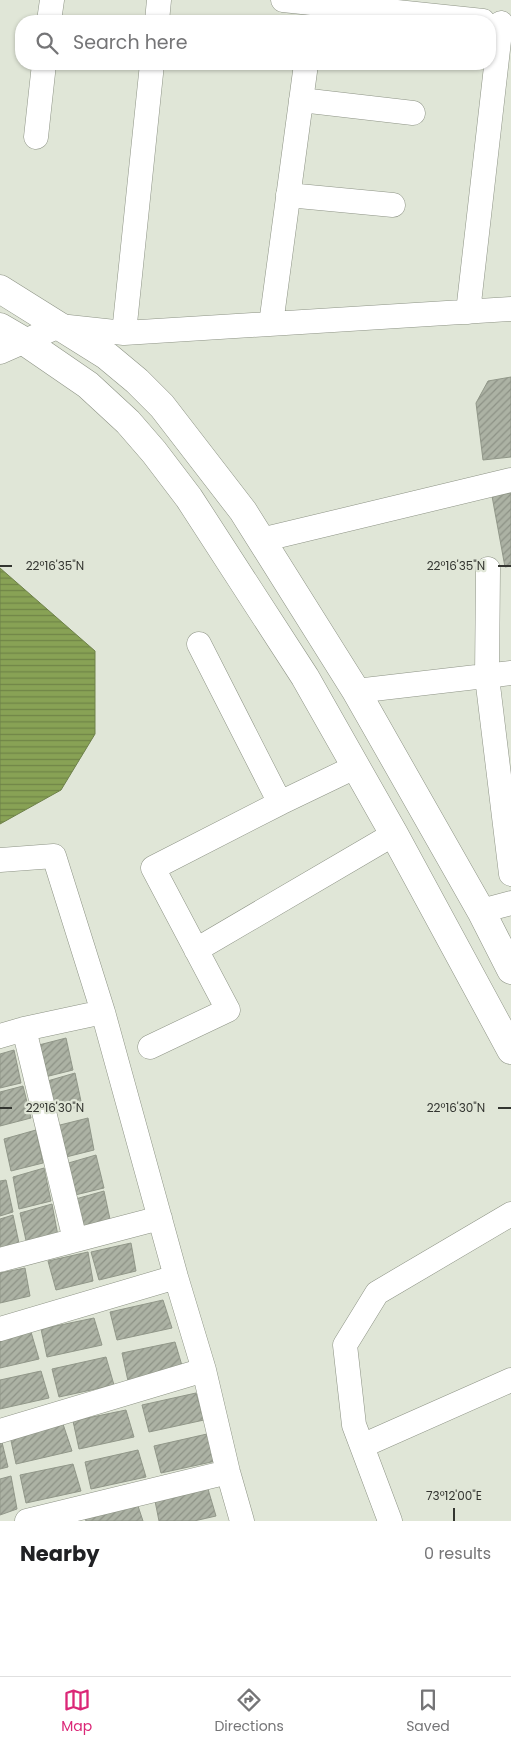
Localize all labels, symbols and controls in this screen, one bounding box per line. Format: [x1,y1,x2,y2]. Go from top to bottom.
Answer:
search box [15,15,496,70]
icon: search [33,29,61,57]
text: Search here [73,29,187,56]
text: 22°16'35"N [26,557,84,574]
text: 22°16'35"N [427,557,485,574]
text: 22°16'30"N [26,1099,84,1116]
text: 22°16'30"N [427,1099,485,1116]
text: 73°12'00"E [426,1487,482,1504]
text: Nearby [20,1539,100,1568]
text: 0 results [424,1542,491,1565]
tab: Map [61,1686,92,1737]
tab: Directions [214,1686,284,1737]
tab: Saved [406,1686,450,1737]

